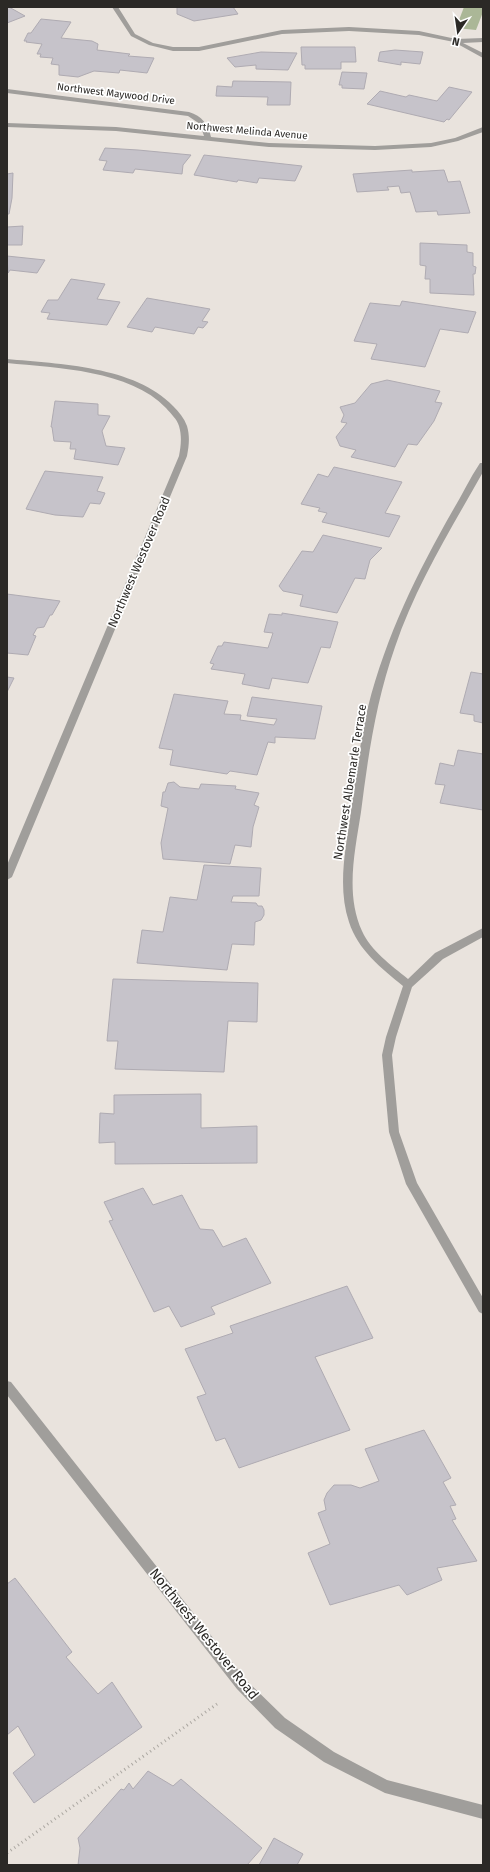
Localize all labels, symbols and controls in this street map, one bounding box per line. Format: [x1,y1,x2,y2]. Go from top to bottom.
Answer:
north arrow [438,12,478,52]
text: N [451,34,461,48]
street label: Northwest Maywood Drive [56,81,176,107]
street label: Northwest Melinda Avenue [186,120,308,142]
street label: Northwest Westover Road [105,495,173,629]
street label: Northwest Albemarle Terrace [331,703,369,861]
street label: Northwest Westover Road [146,1565,262,1703]

